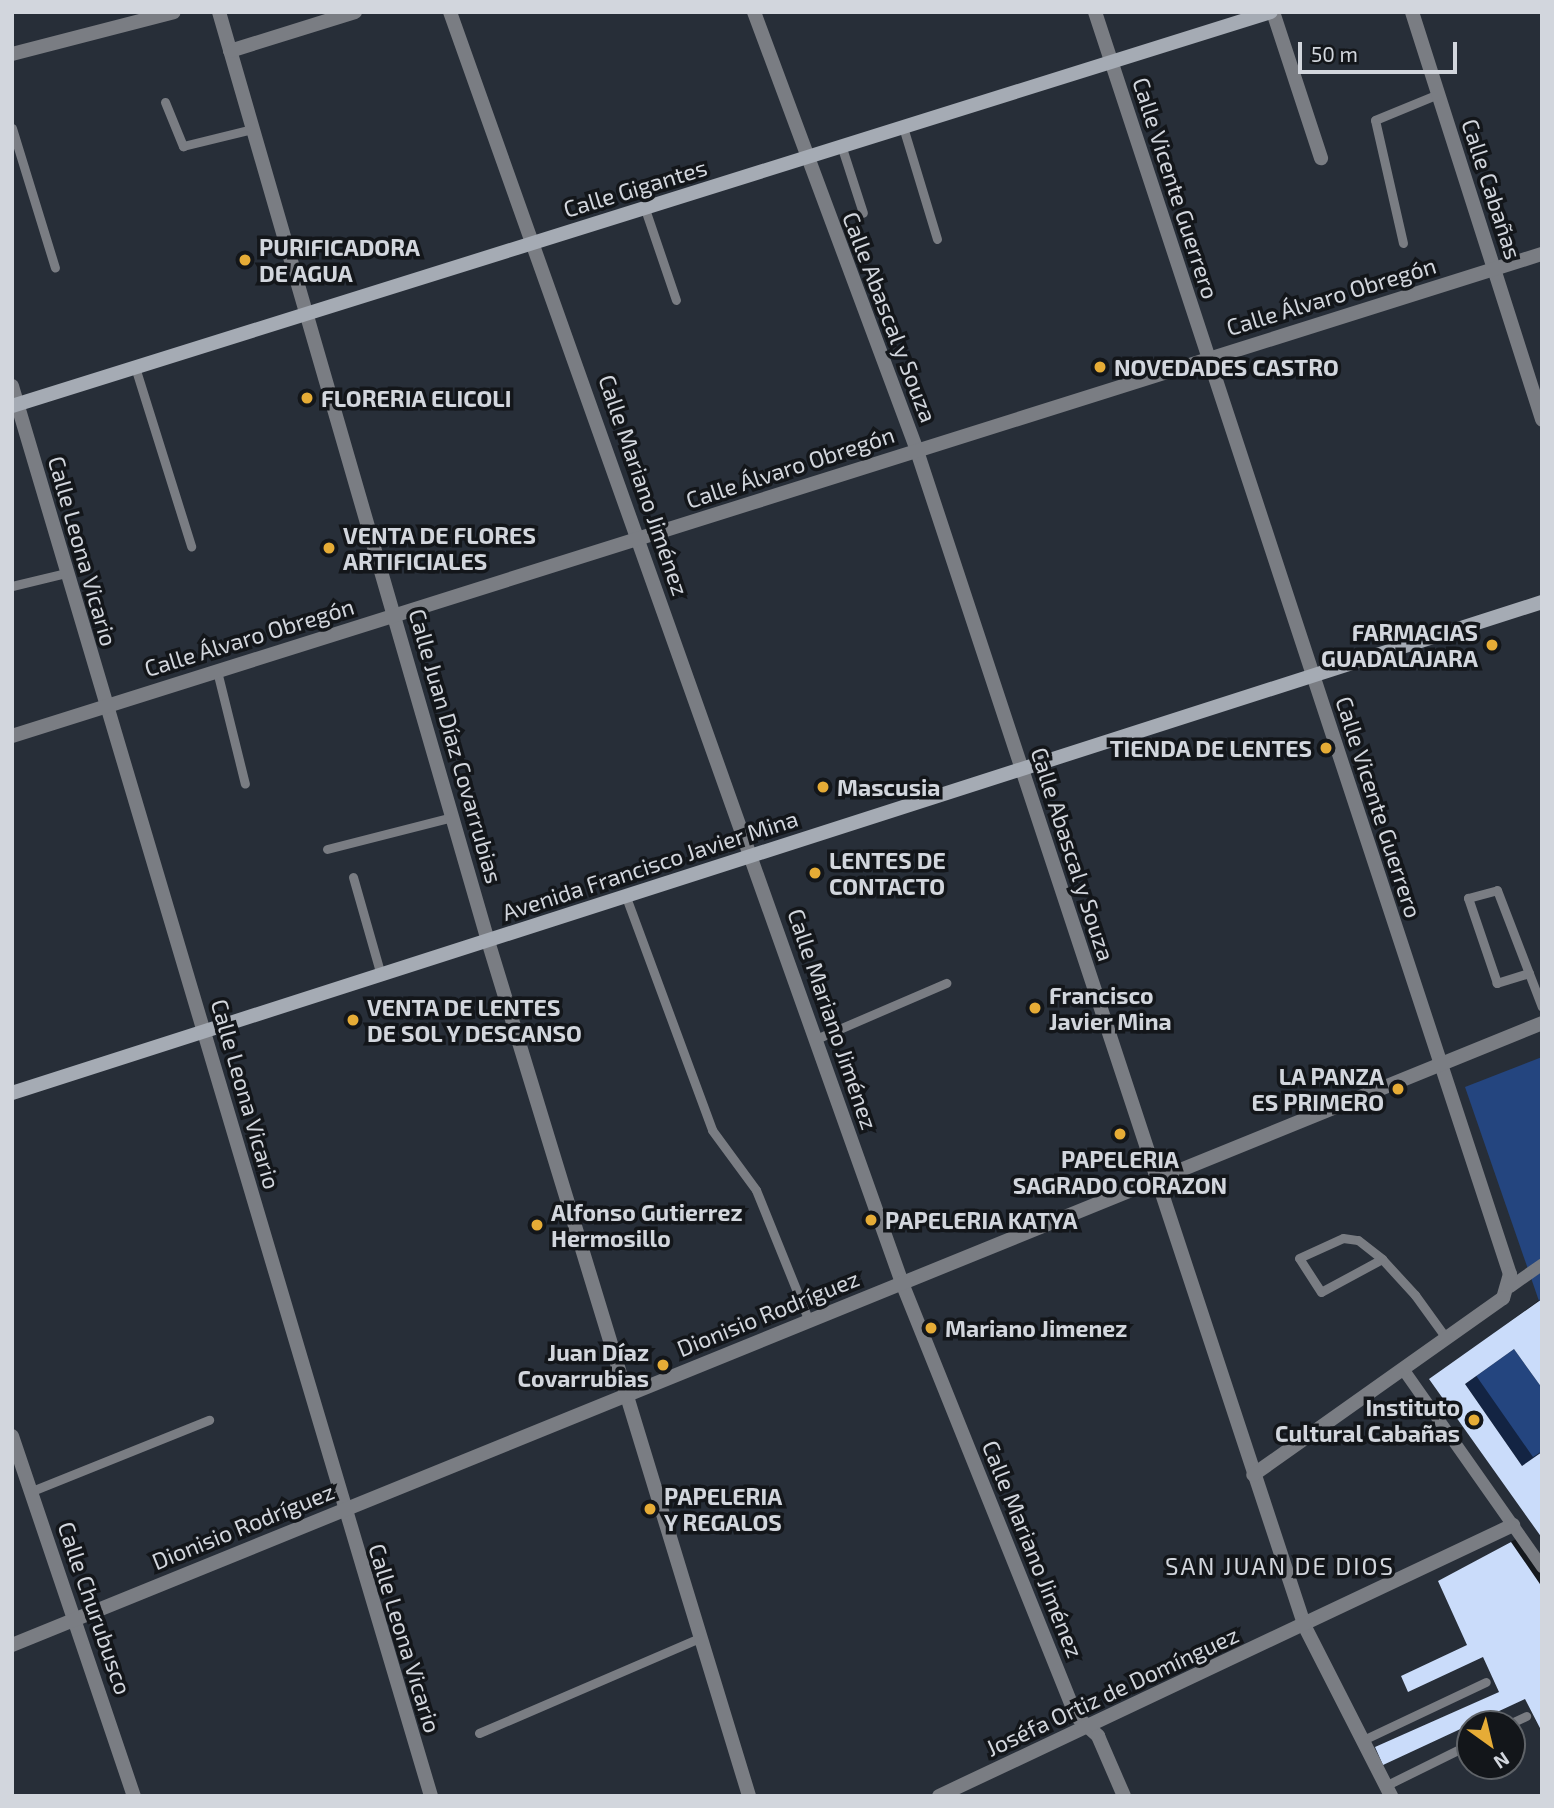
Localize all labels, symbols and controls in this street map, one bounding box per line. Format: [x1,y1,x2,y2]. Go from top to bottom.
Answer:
scale bar [1302,28,1461,72]
text: 50 m [1311,41,1358,66]
street label: Calle Vicente Guerrero [1127,73,1225,303]
street label: Calle Cabañas [1456,115,1528,263]
street label: Calle Gigantes [560,153,710,223]
street label: Calle Abascal y Souza [837,207,943,427]
place label: PURIFICADORA DE AGUA [259,233,420,287]
street label: Calle Álvaro Obregón [1223,251,1439,341]
marker: PURIFICADORA DE AGUA [237,252,253,268]
place label: NOVEDADES CASTRO [1114,353,1339,381]
marker: NOVEDADES CASTRO [1092,359,1108,375]
street label: Calle Mariano Jiménez [593,371,695,599]
place label: FLORERIA ELICOLI [321,384,512,412]
marker: FLORERIA ELICOLI [299,390,315,406]
street label: Calle Álvaro Obregón [682,420,898,514]
street label: Calle Leona Vicario [43,453,123,649]
place label: VENTA DE FLORES ARTIFICIALES [343,521,536,575]
marker: VENTA DE FLORES ARTIFICIALES [321,540,337,556]
street label: Calle Álvaro Obregón [141,592,357,682]
street label: Calle Juan Díaz Covarrubias [403,605,509,887]
place label: FARMACIAS GUADALAJARA [1321,618,1478,672]
marker: FARMACIAS GUADALAJARA [1484,637,1500,653]
street label: Calle Vicente Guerrero [1330,692,1428,922]
place label: TIENDA DE LENTES [1109,734,1312,762]
marker: TIENDA DE LENTES [1318,740,1334,756]
street label: Calle Abascal y Souza [1025,743,1121,965]
place label: Mascusia [837,773,940,801]
marker: Mascusia [815,779,831,795]
street label: Avenida Francisco Javier Mina [498,804,802,926]
place label: LENTES DE CONTACTO [829,846,946,900]
marker: LENTES DE CONTACTO [807,865,823,881]
street label: Calle Mariano Jiménez [782,905,884,1133]
place label: Francisco Javier Mina [1049,981,1172,1035]
place label: VENTA DE LENTES DE SOL Y DESCANSO [367,993,584,1047]
street label: Calle Leona Vicario [206,996,286,1192]
marker: Francisco Javier Mina [1027,1000,1043,1016]
marker: VENTA DE LENTES DE SOL Y DESCANSO [345,1012,361,1028]
place label: LA PANZA ES PRIMERO [1251,1062,1384,1116]
marker: LA PANZA ES PRIMERO [1390,1081,1406,1097]
marker: PAPELERIA SAGRADO CORAZON [1112,1126,1128,1142]
place label: PAPELERIA SAGRADO CORAZON [1013,1145,1227,1199]
place label: Alfonso Gutierrez Hermosillo [551,1198,742,1252]
place label: PAPELERIA KATYA [885,1206,1078,1234]
marker: PAPELERIA KATYA [863,1212,879,1228]
marker: Alfonso Gutierrez Hermosillo [529,1217,545,1233]
street label: Dionisio Rodríguez [673,1264,863,1362]
place label: Mariano Jimenez [945,1314,1128,1342]
marker: Mariano Jimenez [923,1320,939,1336]
place label: Juan Díaz Covarrubias [518,1338,649,1392]
marker: Juan Díaz Covarrubias [655,1357,671,1373]
place label: Instituto Cultural Cabañas [1275,1393,1460,1447]
marker: Instituto Cultural Cabañas [1466,1412,1482,1428]
street label: Calle Mariano Jiménez [977,1436,1089,1662]
street label: Dionisio Rodríguez [148,1477,338,1575]
place label: PAPELERIA Y REGALOS [664,1482,782,1536]
marker: PAPELERIA Y REGALOS [642,1501,658,1517]
street label: Calle Churubusco [53,1518,137,1698]
street label: Calle Leona Vicario [363,1540,447,1736]
district label: SAN JUAN DE DIOS [1167,1552,1393,1580]
street label: Joséfa Ortiz de Domínguez [981,1620,1243,1762]
north arrow [1456,1710,1526,1780]
text: N [1490,1748,1514,1775]

